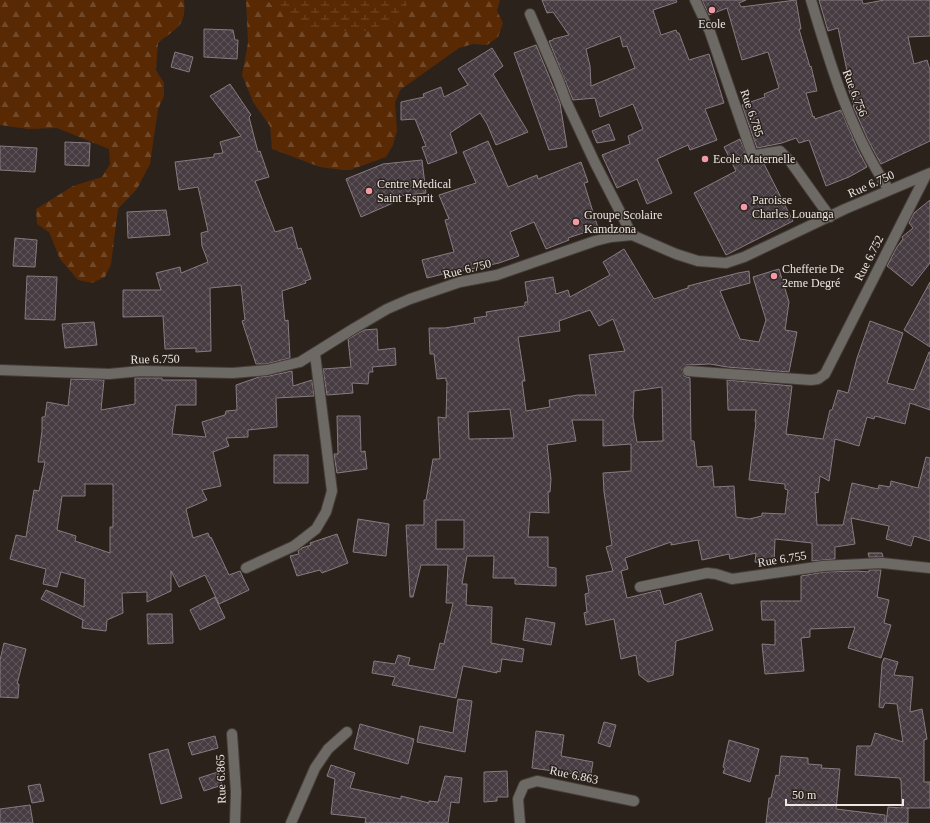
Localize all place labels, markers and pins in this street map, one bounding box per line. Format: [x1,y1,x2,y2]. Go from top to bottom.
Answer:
marker: Ecole [707,5,717,15]
place label: Ecole [698,17,726,31]
place label: Ecole Maternelle [713,152,795,166]
marker: Ecole Maternelle [700,154,710,164]
place label: Centre Medical Saint Esprit [377,177,452,205]
marker: Centre Medical Saint Esprit [364,186,374,196]
place label: Paroisse Charles Louanga [752,193,834,221]
marker: Paroisse Charles Louanga [739,202,749,212]
place label: Groupe Scolaire Kamdzona [584,208,662,236]
marker: Groupe Scolaire Kamdzona [571,217,581,227]
place label: Chefferie De 2eme Degré [782,262,844,290]
marker: Chefferie De 2eme Degré [769,271,779,281]

